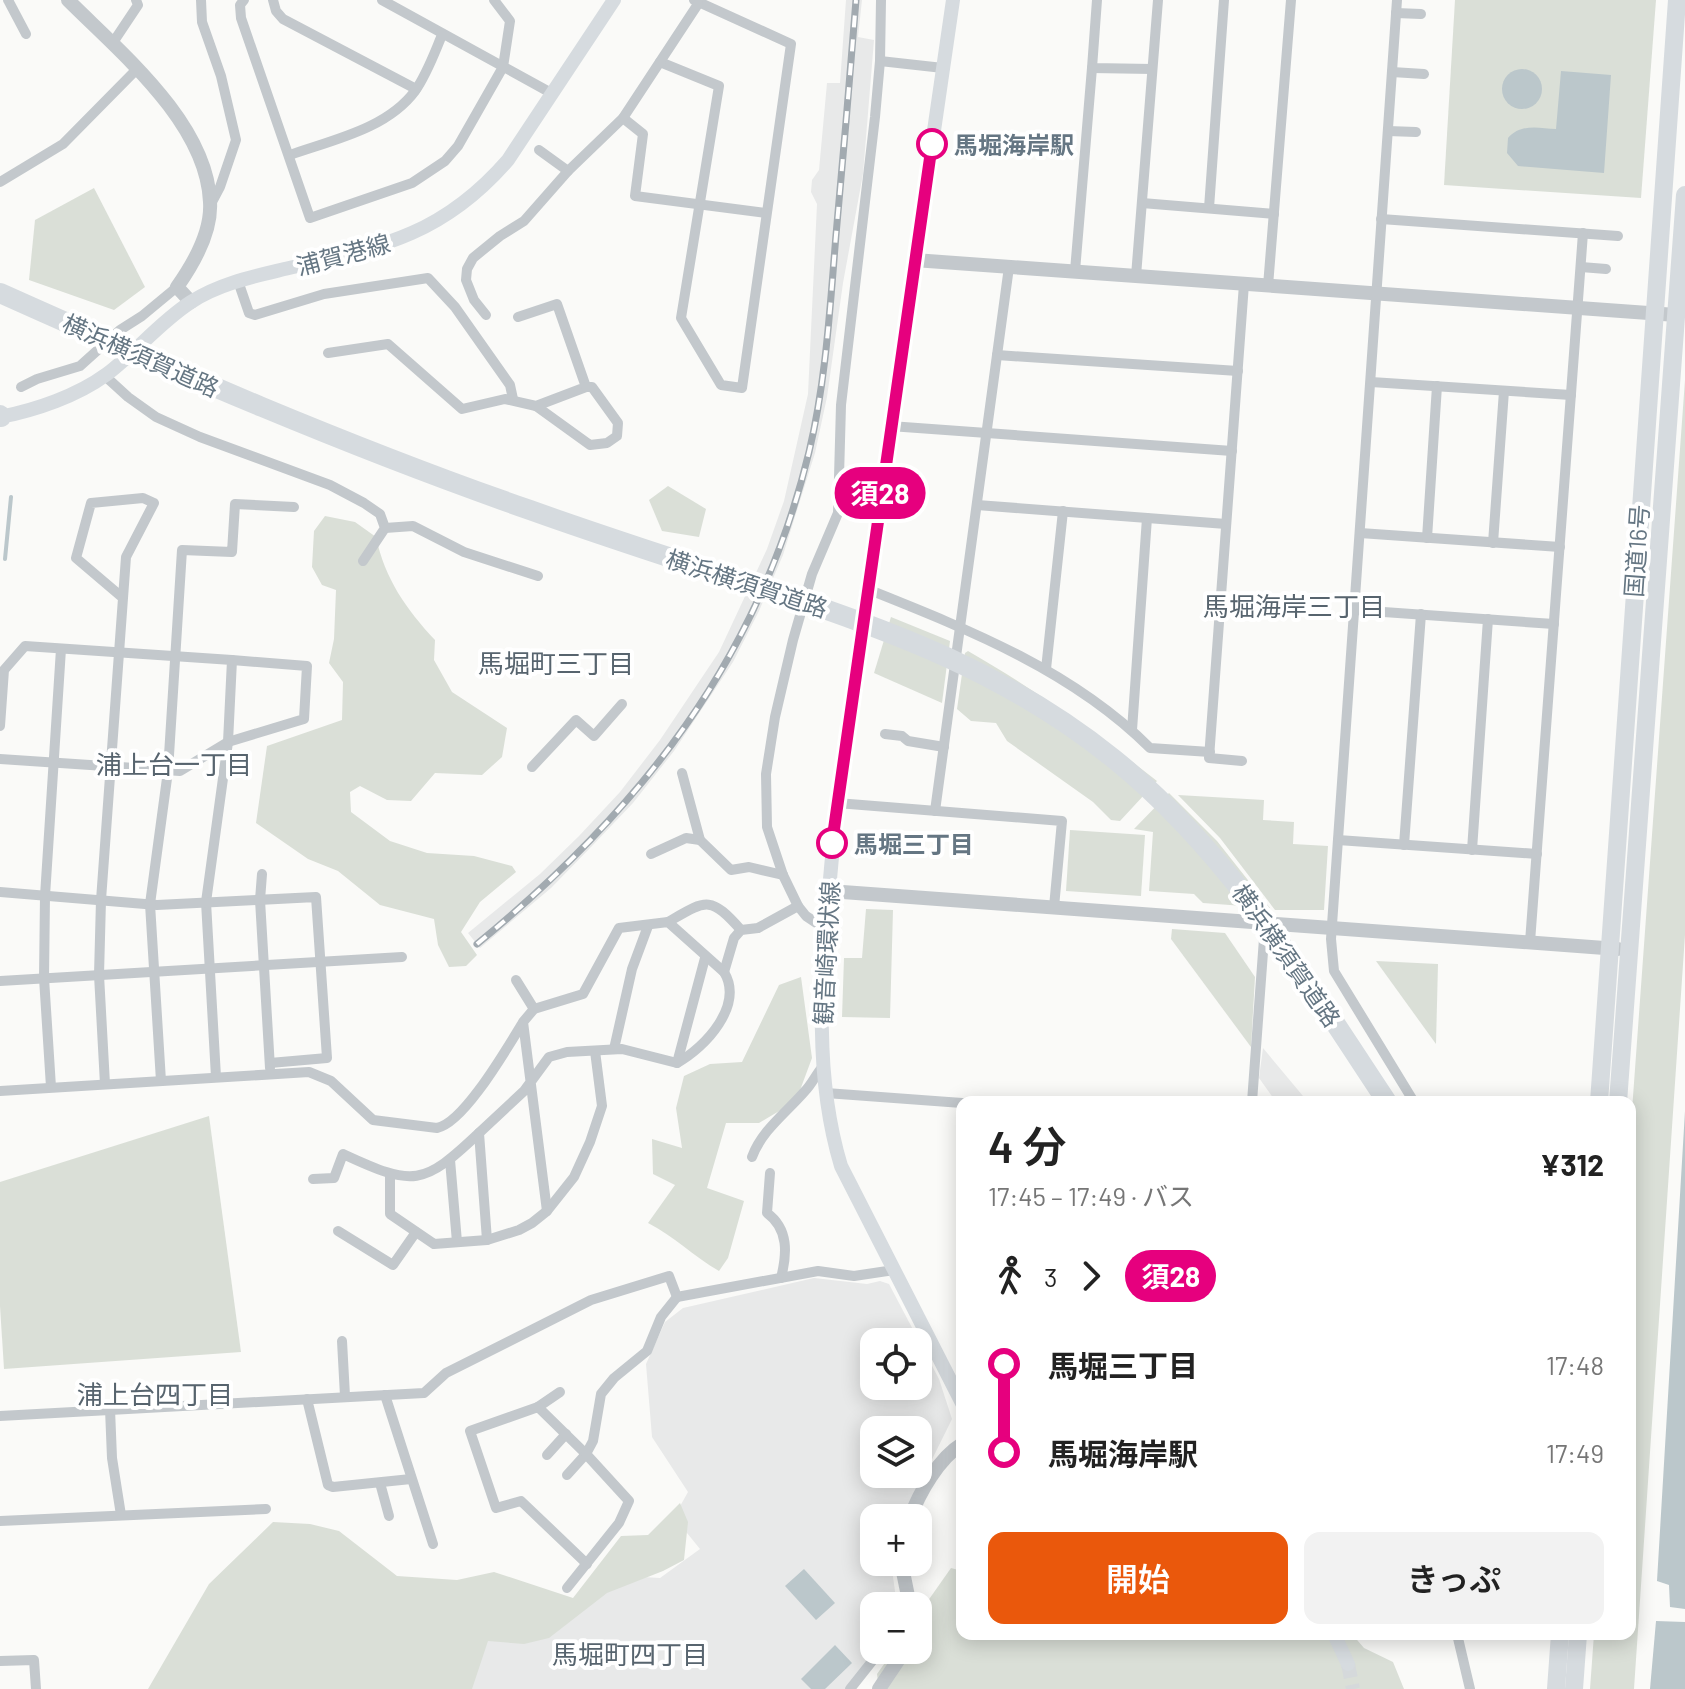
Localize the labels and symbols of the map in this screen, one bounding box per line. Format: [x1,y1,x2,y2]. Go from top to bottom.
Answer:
marker: 馬堀海岸駅 [917,129,947,159]
place label: 馬堀海岸駅 [954,130,1074,159]
street label: 浦賀港線 [293,228,393,280]
street label: 横浜横須賀道路 [58,308,224,402]
line badge: 須28 [834,467,926,519]
street label: 国道16号 [1618,504,1654,598]
street label: 横浜横須賀道路 [663,543,831,623]
district label: 馬堀海岸三丁目 [1203,590,1385,621]
district label: 馬堀町三丁目 [478,647,634,678]
district label: 浦上台一丁目 [96,748,252,779]
marker: 馬堀三丁目 [817,828,847,858]
place label: 馬堀三丁目 [854,829,974,858]
street label: 横浜横須賀道路 [1227,878,1347,1032]
street label: 観音崎環状線 [808,880,844,1026]
district label: 浦上台四丁目 [77,1378,233,1409]
district label: 馬堀町四丁目 [552,1638,708,1669]

